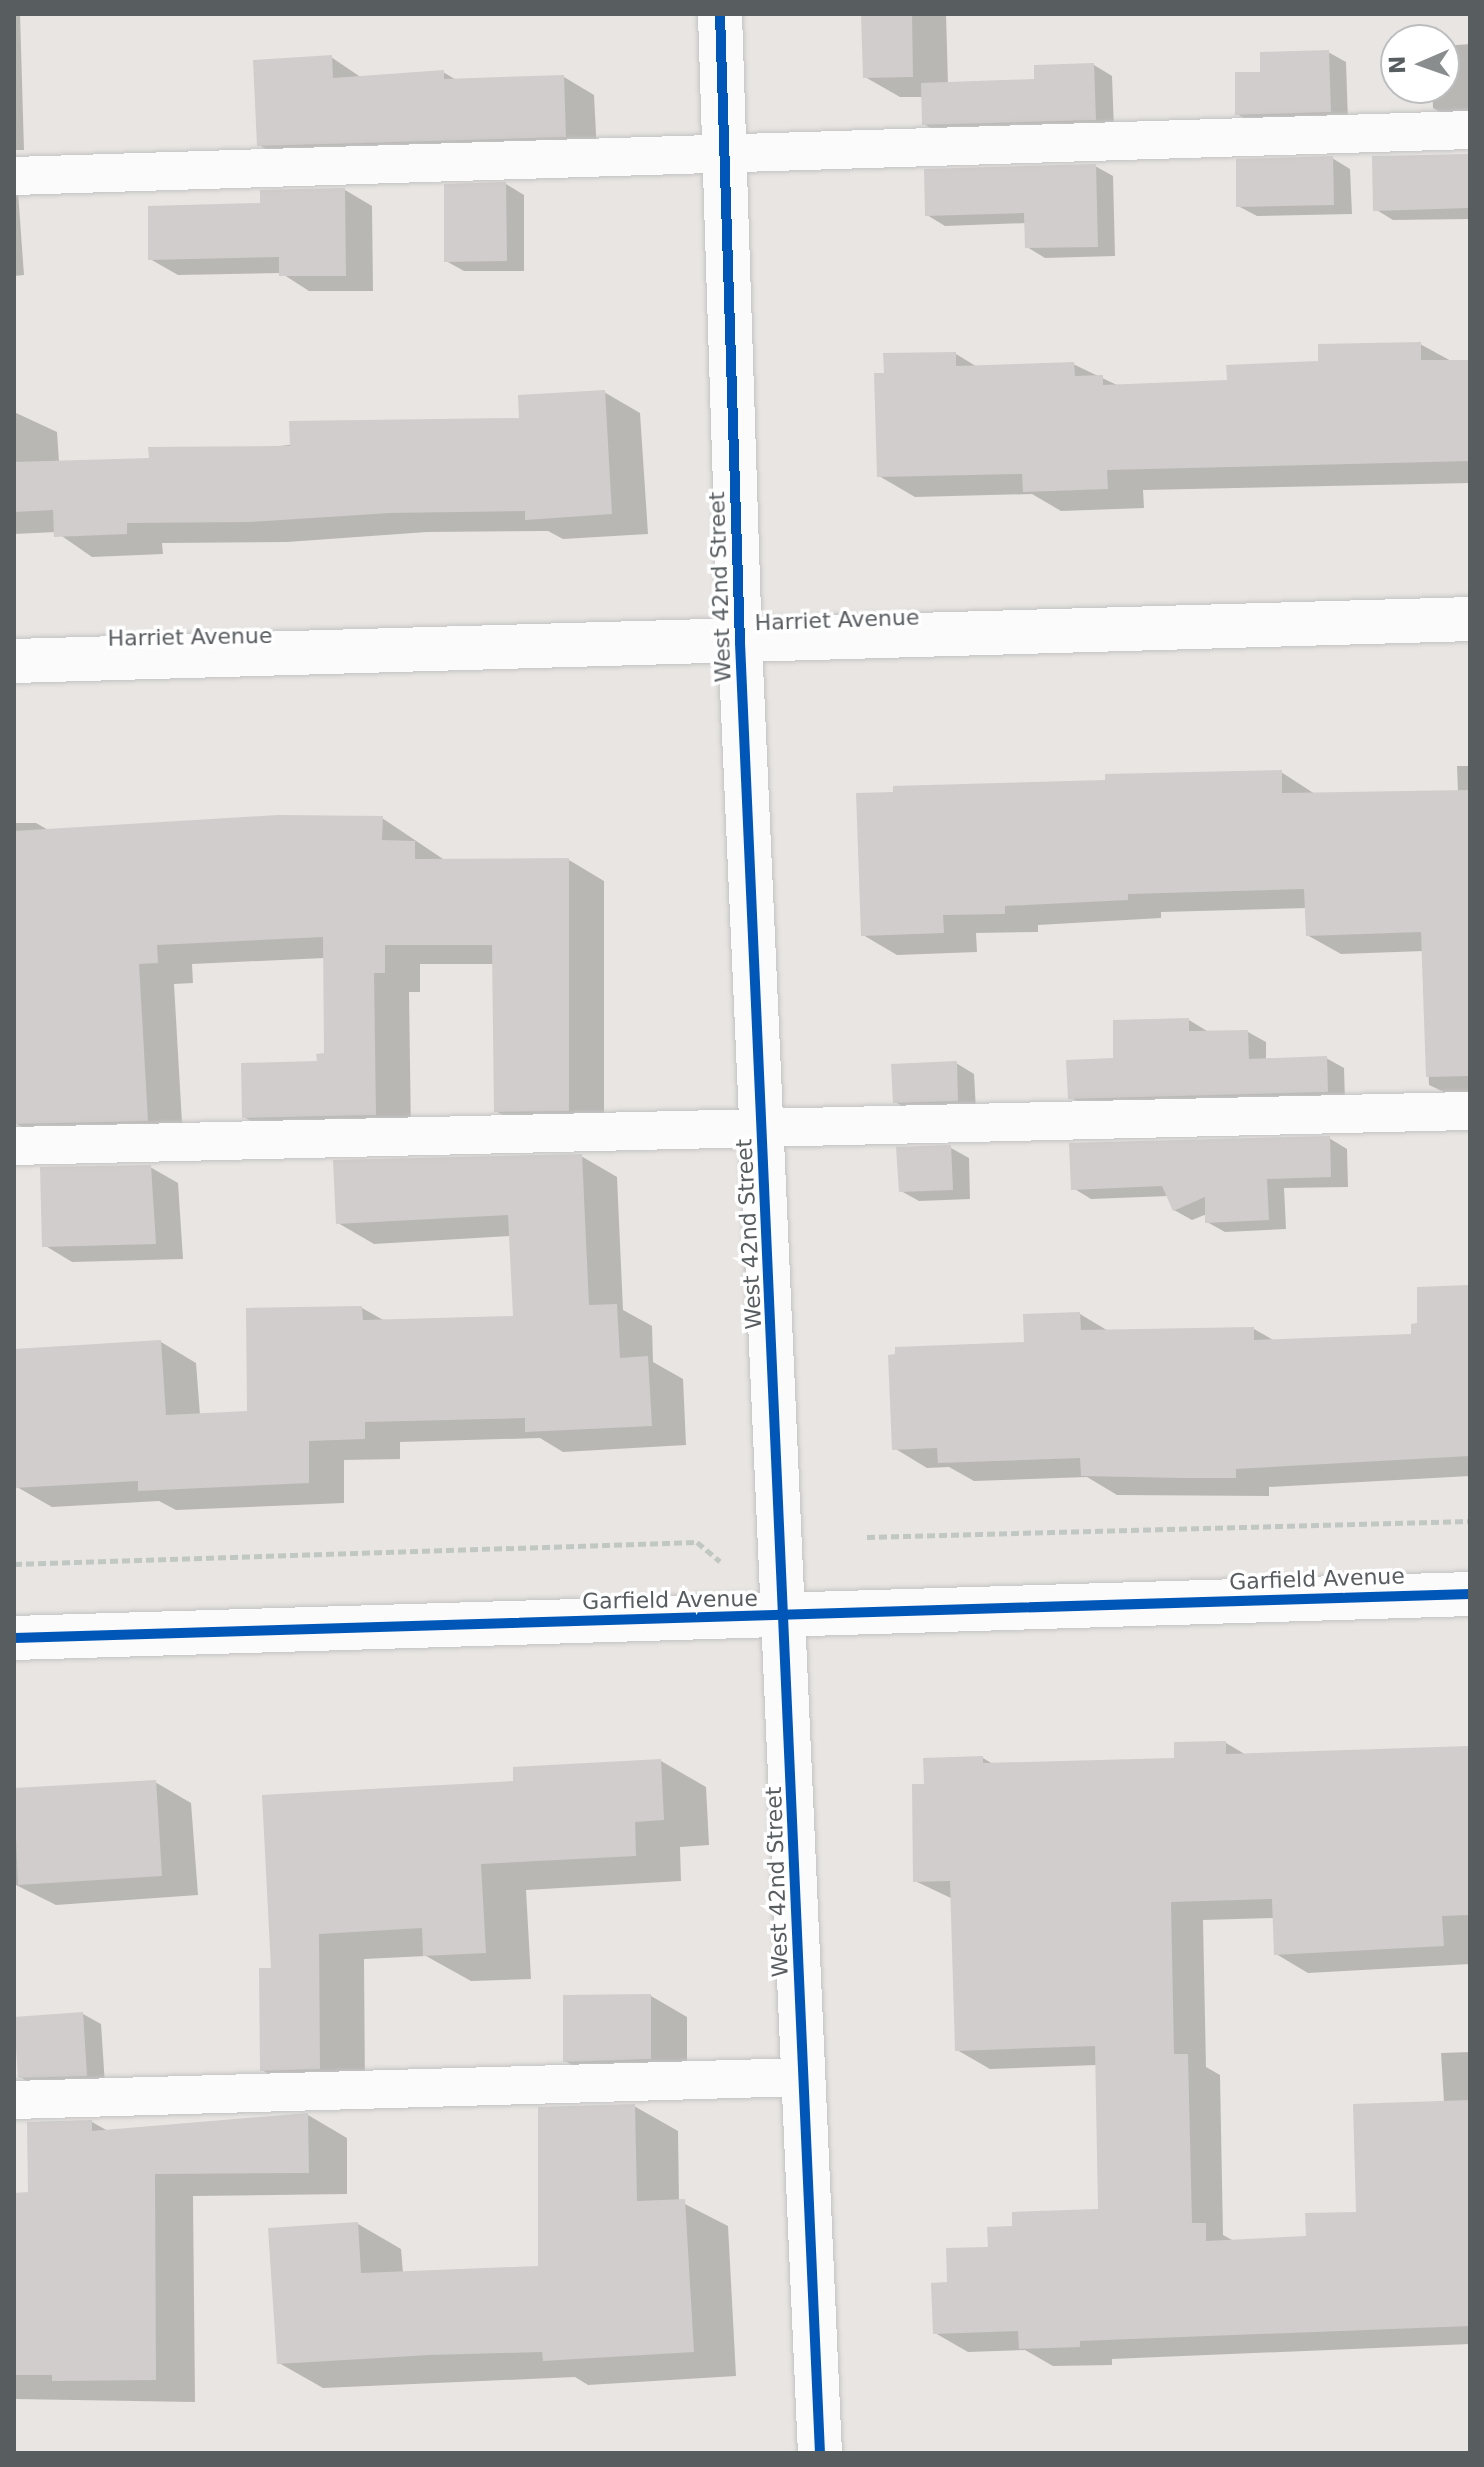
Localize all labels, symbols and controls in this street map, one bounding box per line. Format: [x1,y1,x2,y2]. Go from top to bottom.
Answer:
north arrow [1380,24,1460,104]
text: N [1385,55,1410,74]
street label: West 42nd Street [703,491,737,683]
street label: Harriet Avenue [754,604,920,636]
street label: Harriet Avenue [107,622,273,652]
street label: West 42nd Street [731,1138,767,1330]
street label: Garfield Avenue [1229,1563,1405,1595]
street label: Garfield Avenue [582,1585,758,1615]
street label: West 42nd Street [760,1786,794,1978]

